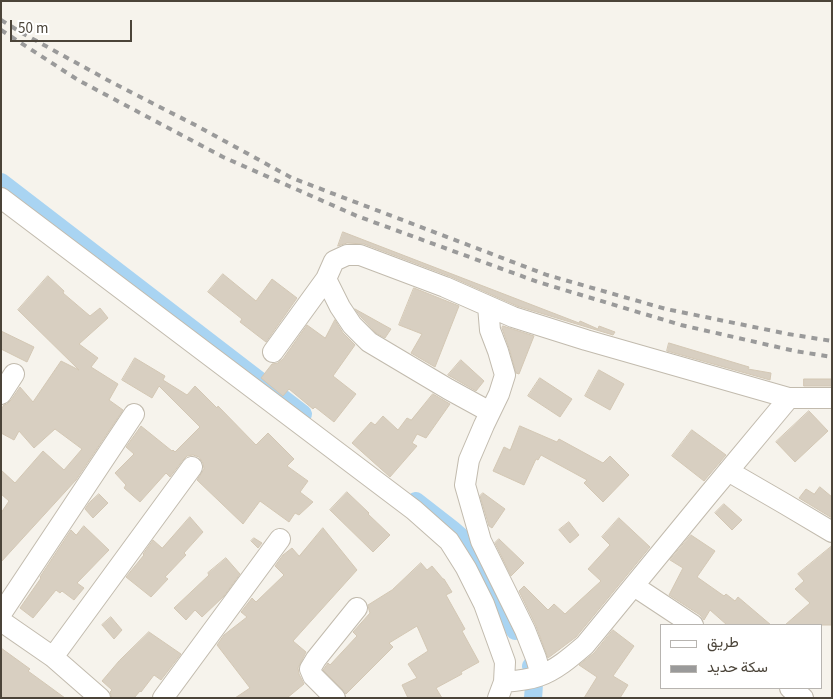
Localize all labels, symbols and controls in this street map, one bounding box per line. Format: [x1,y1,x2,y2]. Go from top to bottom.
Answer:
scale bar [12,10,135,42]
text: 50 m [18,18,48,39]
legend [660,624,823,689]
text: طريق [707,632,739,653]
text: سكة حديد [707,657,768,678]

